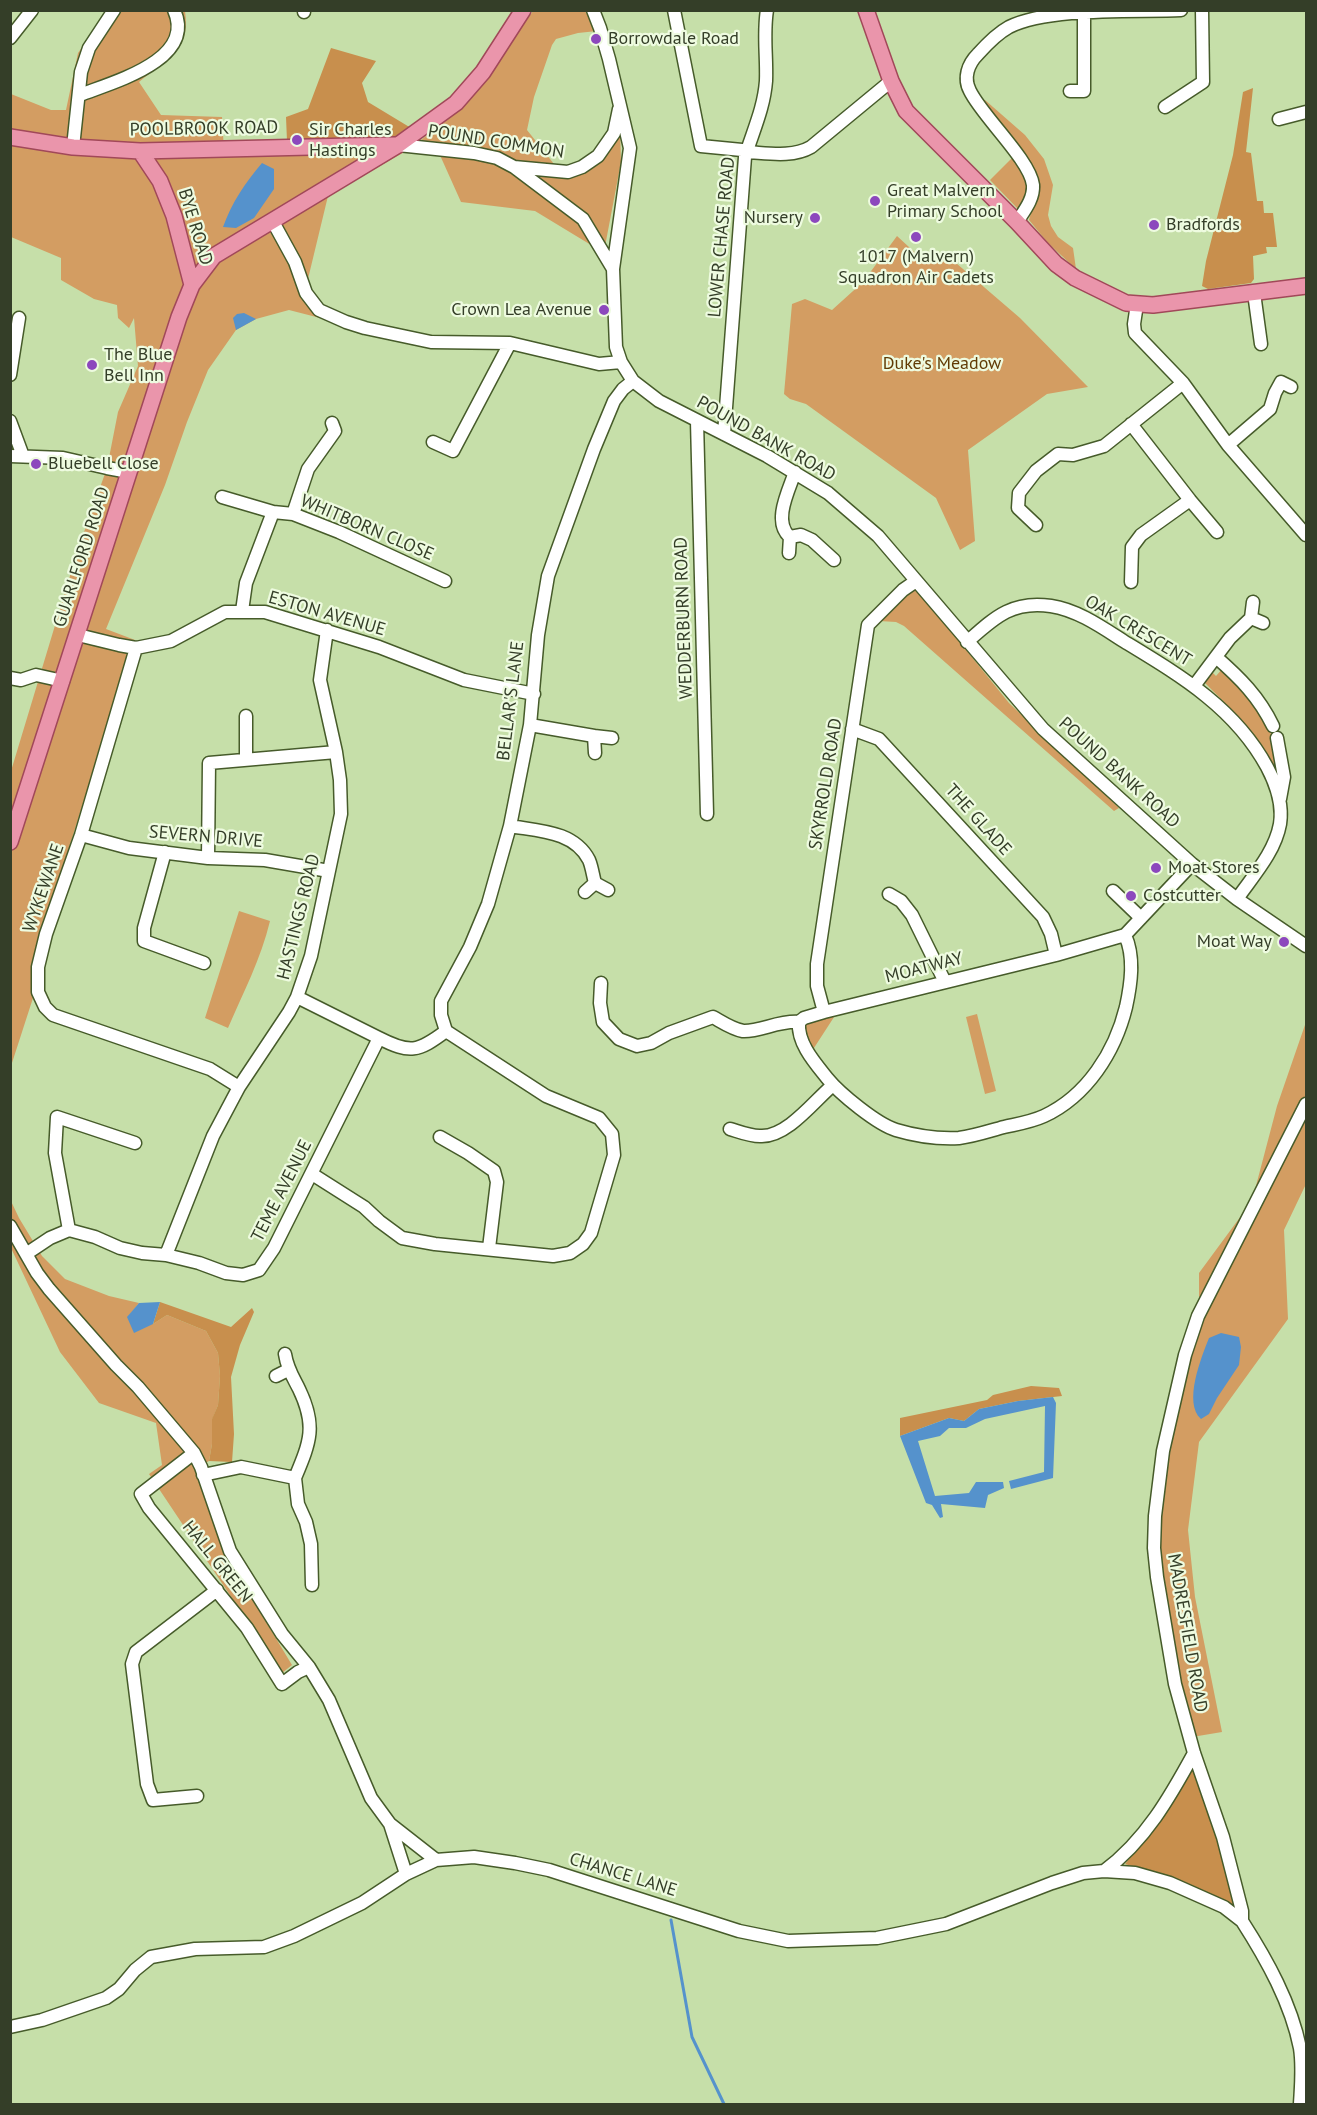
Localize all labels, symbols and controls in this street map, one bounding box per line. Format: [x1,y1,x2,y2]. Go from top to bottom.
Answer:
place label: Borrowdale Road [608,28,739,50]
marker: Borrowdale Road [589,32,603,46]
street label: POOLBROOK ROAD [130,117,278,141]
place label: Sir Charles Hastings [309,119,391,162]
street label: POUND COMMON [426,121,566,163]
marker: Sir Charles Hastings [290,133,304,147]
street label: LOWER CHASE ROAD [704,156,740,318]
place label: Great Malvern Primary School [887,180,1002,222]
street label: BYE ROAD [173,186,217,268]
marker: Great Malvern Primary School [868,194,882,208]
place label: Nursery [744,207,803,229]
marker: Nursery [808,211,822,225]
place label: Bradfords [1166,214,1240,236]
marker: Bradfords [1147,218,1161,232]
marker: 1017 (Malvern) Squadron Air Cadets [909,230,923,244]
place label: 1017 (Malvern) Squadron Air Cadets [838,246,994,288]
place label: Crown Lea Avenue [451,299,592,321]
marker: Crown Lea Avenue [597,303,611,317]
place label: The Blue Bell Inn [104,344,172,386]
park label: Duke's Meadow [883,353,1001,375]
marker: The Blue Bell Inn [85,358,99,372]
street label: POUND BANK ROAD [693,392,839,486]
place label: Bluebell Close [48,453,159,475]
marker: Bluebell Close [29,457,43,471]
street label: GUARLFORD ROAD [49,484,115,630]
street label: WHITBORN CLOSE [297,490,437,566]
street label: WEDDERBURN ROAD [670,536,698,700]
street label: ESTON AVENUE [266,587,388,641]
street label: OAK CRESCENT [1081,591,1195,671]
street label: BELLAR'S LANE [493,640,529,762]
street label: POUND BANK ROAD [1054,713,1184,833]
street label: SKYRROLD ROAD [805,717,847,851]
street label: THE GLADE [940,780,1016,860]
street label: SEVERN DRIVE [148,821,264,853]
street label: WYKEWANE [19,841,69,935]
street label: HASTINGS ROAD [273,852,325,982]
place label: Moat Stores [1168,857,1260,879]
marker: Moat Stores [1149,861,1163,875]
place label: Costcutter [1143,885,1221,907]
marker: Costcutter [1124,889,1138,903]
place label: Moat Way [1197,931,1272,953]
marker: Moat Way [1277,935,1291,949]
street label: MOATWAY [883,948,965,988]
street label: TEME AVENUE [247,1136,317,1246]
street label: HALL GREEN [177,1517,257,1607]
street label: MADRESFIELD ROAD [1162,1552,1212,1714]
street label: CHANCE LANE [567,1848,679,1902]

